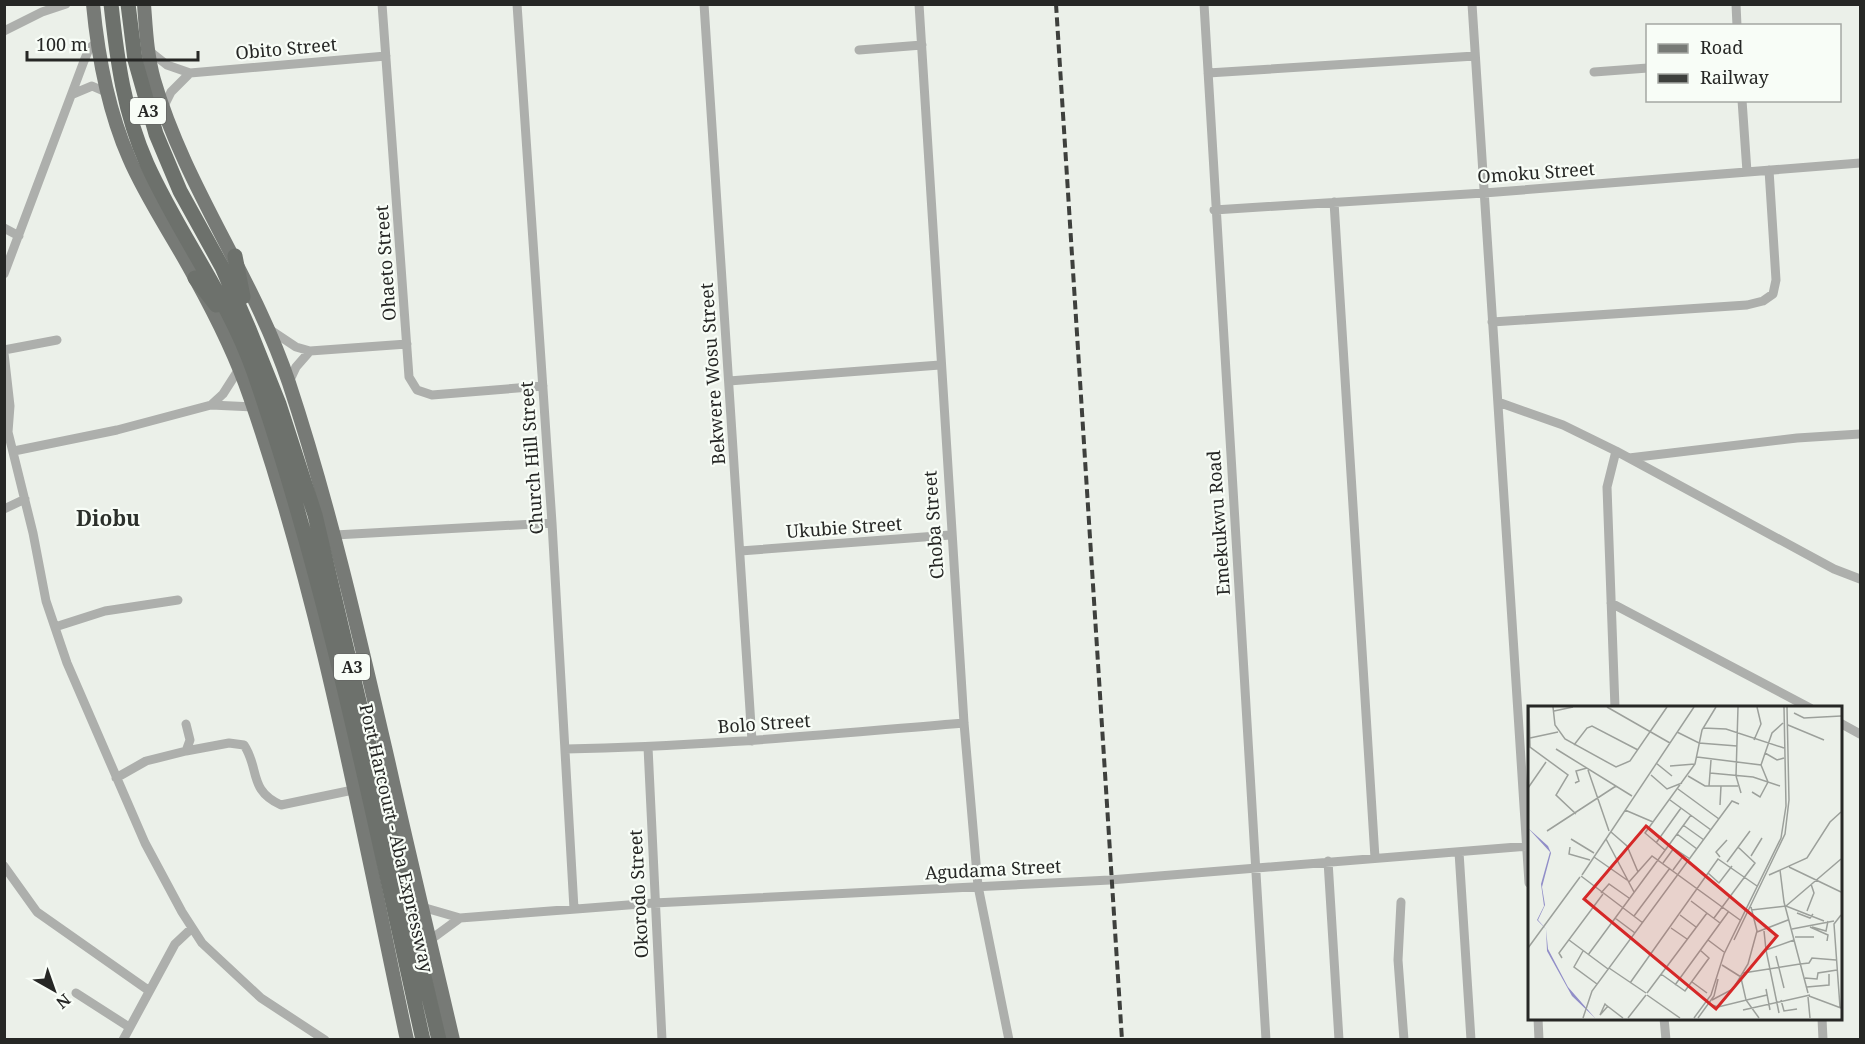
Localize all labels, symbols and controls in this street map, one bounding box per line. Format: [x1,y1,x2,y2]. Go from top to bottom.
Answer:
scale bar [27,24,198,62]
legend [1646,24,1841,102]
text: 100 m [36,32,88,56]
street label: Obito Street [234,32,338,64]
text: Road [1700,35,1743,59]
text: Railway [1700,65,1770,89]
road number: A3 [130,98,166,124]
street label: Omoku Street [1477,156,1595,188]
street label: Ohaeto Street [369,204,401,322]
street label: Bekwere Wosu Street [694,282,730,466]
street label: Church Hill Street [514,381,548,535]
street label: Emekukwu Road [1201,450,1235,596]
street label: Choba Street [917,470,949,580]
district label: Diobu [76,504,140,532]
street label: Ukubie Street [785,511,903,543]
road number: A3 [334,654,370,680]
street label: Port Harcourt - Aba Expressway [354,701,440,976]
inset map [1528,706,1841,1020]
street label: Bolo Street [717,708,811,738]
street label: Okorodo Street [623,829,653,959]
street label: Agudama Street [924,853,1062,885]
north arrow [24,960,84,1020]
text: N [51,989,76,1014]

